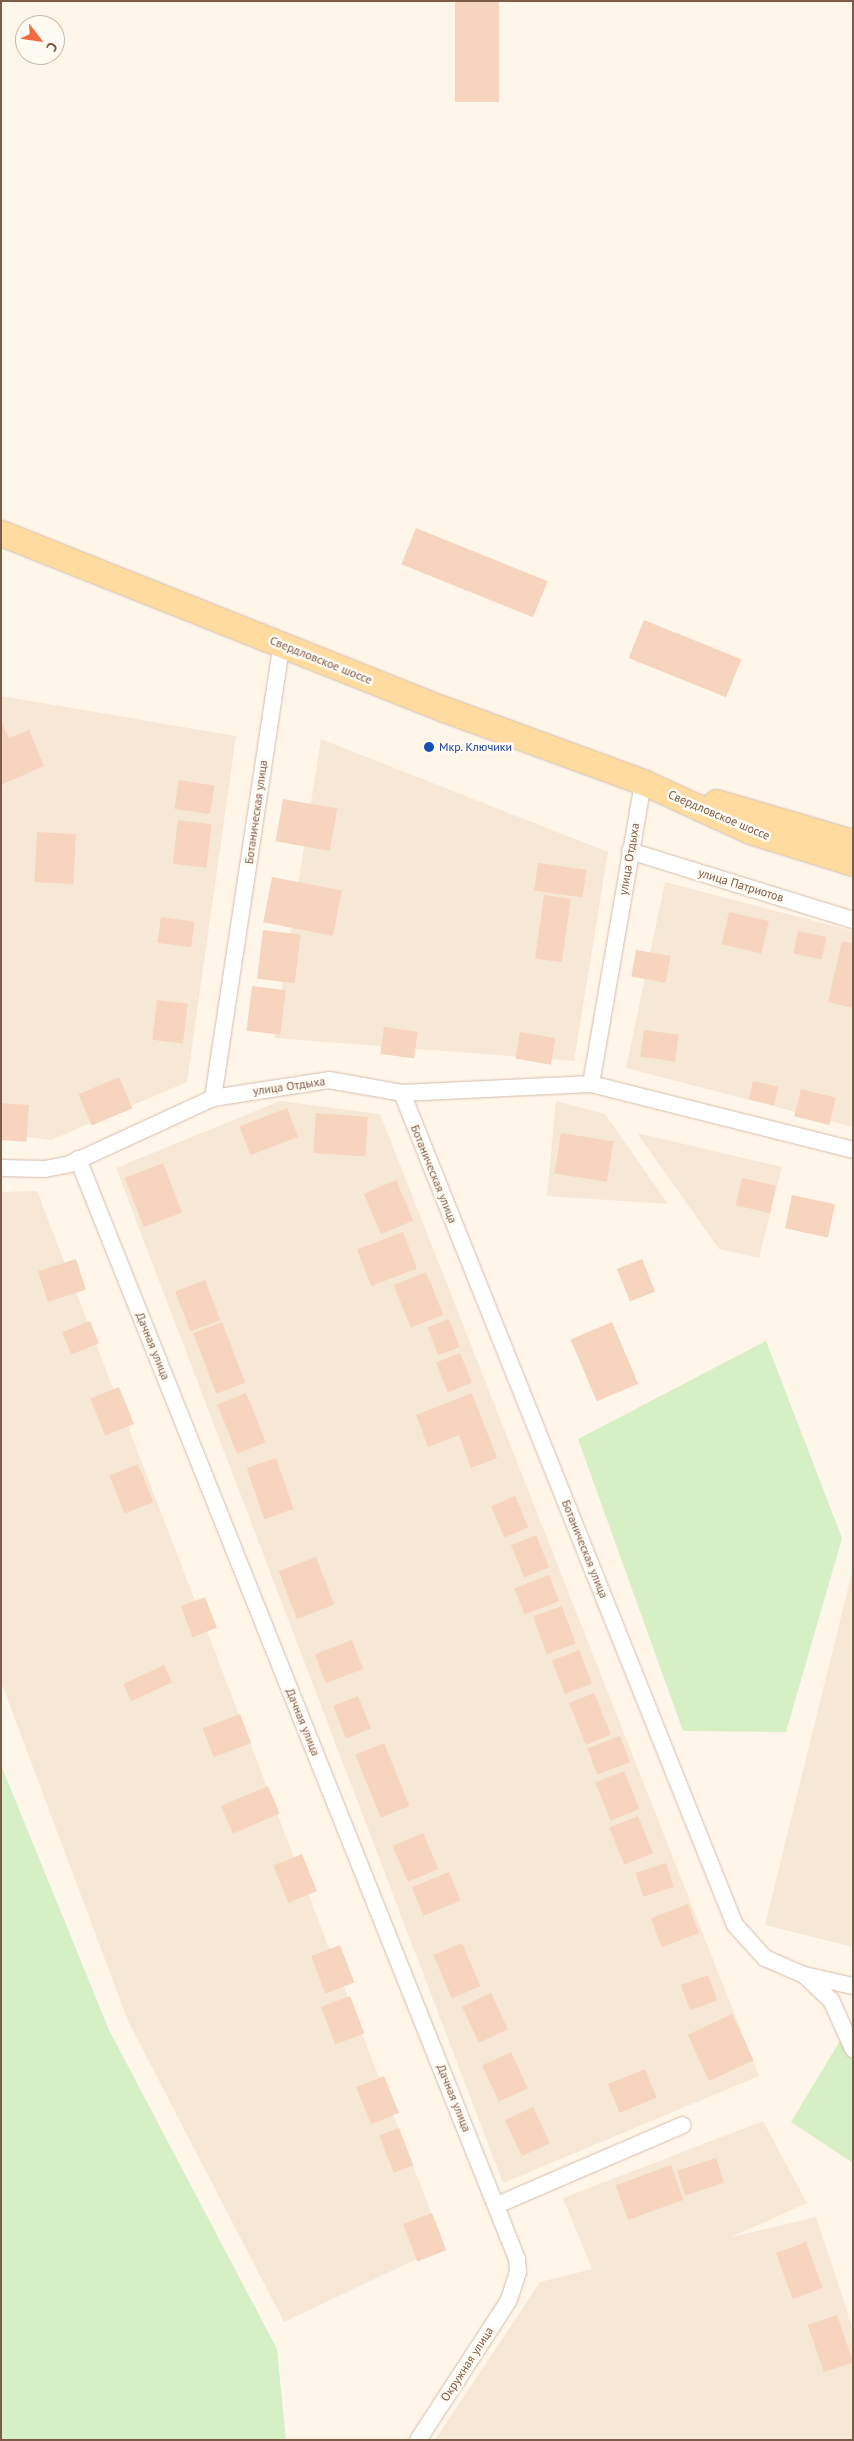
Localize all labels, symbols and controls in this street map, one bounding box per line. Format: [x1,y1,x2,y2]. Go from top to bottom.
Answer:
north arrow [15,15,65,65]
text: С [42,39,62,55]
street label: Свердловское шоссе [268,633,374,687]
place label: Мкр. Ключики [439,740,513,754]
marker: Мкр. Ключики [423,741,435,753]
street label: Ботаническая улица [242,759,270,865]
street label: Свердловское шоссе [666,787,772,843]
street label: улица Отдыха [616,822,642,896]
street label: улица Патриотов [696,865,786,905]
street label: улица Отдыха [252,1074,326,1098]
street label: Ботаническая улица [408,1123,460,1225]
street label: Дачная улица [133,1310,173,1382]
street label: Ботаническая улица [559,1498,611,1600]
street label: Дачная улица [283,1686,323,1758]
street label: Дачная улица [434,2062,474,2134]
street label: Окружная улица [438,2324,496,2404]

